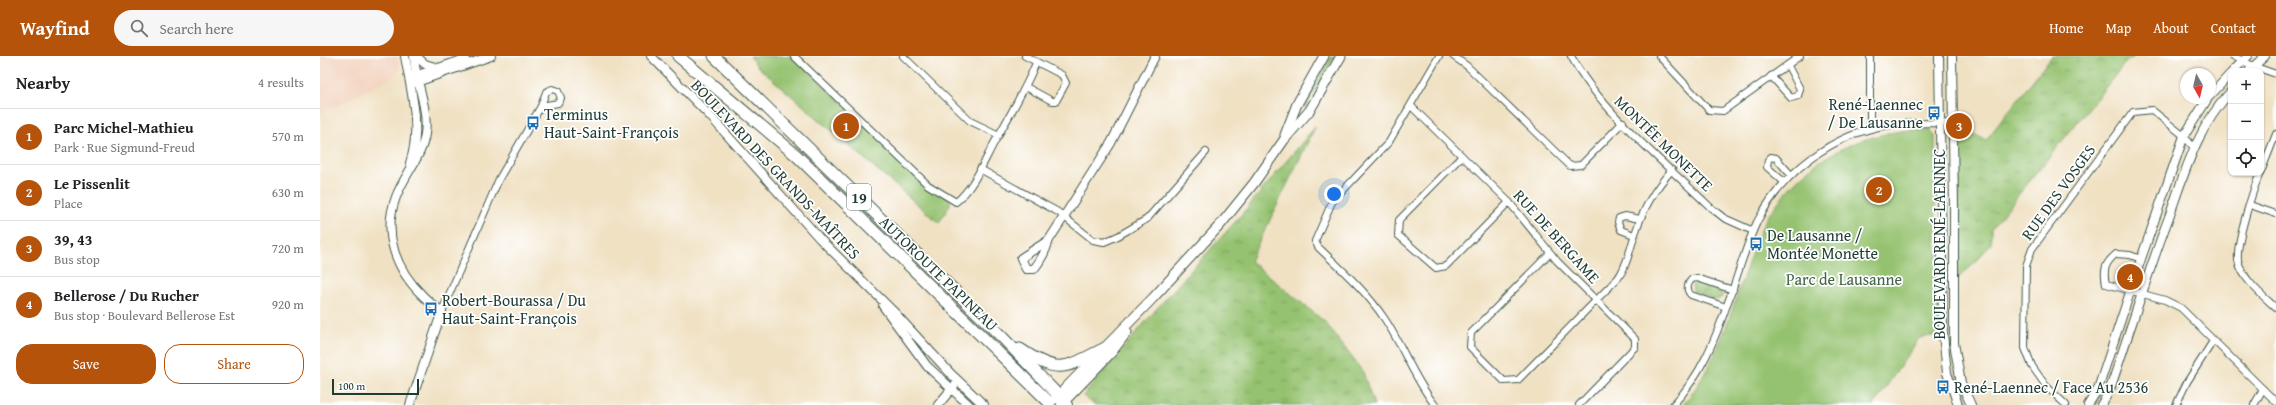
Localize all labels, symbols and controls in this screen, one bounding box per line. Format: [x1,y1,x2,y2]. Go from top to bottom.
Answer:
search box [114,10,394,46]
text: Wayfind [20,14,90,42]
icon: search [128,17,150,39]
text: Search here [160,18,234,39]
text: Home [2049,18,2084,38]
text: Map [2106,18,2131,38]
text: About [2153,18,2189,38]
text: Contact [2211,18,2256,38]
north arrow [2180,68,2216,104]
map controls [2228,68,2264,176]
button: + [2228,68,2264,104]
text: Nearby [16,70,70,95]
text: 4 results [258,73,304,92]
street label: BOULEVARD DES GRANDS-MAÎTRES [686,73,866,265]
street label: MONTÉE MONETTE [1609,89,1719,197]
place label: René-Laennec / De Lausanne [1828,92,1923,134]
place label: Terminus Haut-Saint-François [544,102,679,144]
button: − [2228,104,2264,140]
bus stop icon: René-Laennec / De Lausanne [1926,105,1942,121]
pin: 1 [833,111,859,141]
pin: 3 [1946,111,1972,141]
bus stop icon: Terminus Haut-Saint-François [525,115,541,131]
text: Parc Michel-Mathieu [54,117,194,138]
text: 1 [26,127,32,146]
text: 570 m [272,127,304,146]
text: Park · Rue Sigmund-Freud [54,138,195,157]
street label: RUE DES VOSGES [2015,139,2101,245]
button: locate [2228,140,2264,176]
street label: BOULEVARD RENÉ-LAENNEC [1927,148,1951,339]
text: Le Pissenlit [54,173,130,194]
pin: 2 [1866,175,1892,205]
text: 2 [26,183,32,202]
text: 630 m [272,183,304,202]
road number: 19 [847,184,871,210]
your location [1324,184,1344,204]
street label: RUE DE BERGAME [1508,184,1606,288]
text: Place [54,194,83,213]
street label: AUTOROUTE PAPINEAU [874,210,1004,337]
place label: De Lausanne / Montée Monette [1767,223,1878,265]
text: 39, 43 [54,229,93,250]
bus stop icon: De Lausanne / Montée Monette [1748,236,1764,252]
text: 3 [26,239,32,258]
text: 720 m [272,239,304,258]
text: Bus stop [54,250,100,269]
pin: 4 [2117,262,2143,292]
park label: Parc de Lausanne [1786,267,1902,291]
text: Bellerose / Du Rucher [54,285,199,306]
place label: Robert-Bourassa / Du Haut-Saint-François [442,288,586,330]
text: 4 [26,295,32,314]
text: 920 m [272,295,304,314]
bus stop icon: Robert-Bourassa / Du Haut-Saint-François [423,301,439,317]
text: Bus stop · Boulevard Bellerose Est [54,306,235,325]
button: Save [16,344,156,384]
button: Share [164,344,304,384]
place label: René-Laennec / Face Au 2536 [1954,375,2149,399]
scale bar [332,377,419,396]
text: 100 m [338,378,365,394]
bus stop icon: René-Laennec / Face Au 2536 [1935,379,1951,395]

